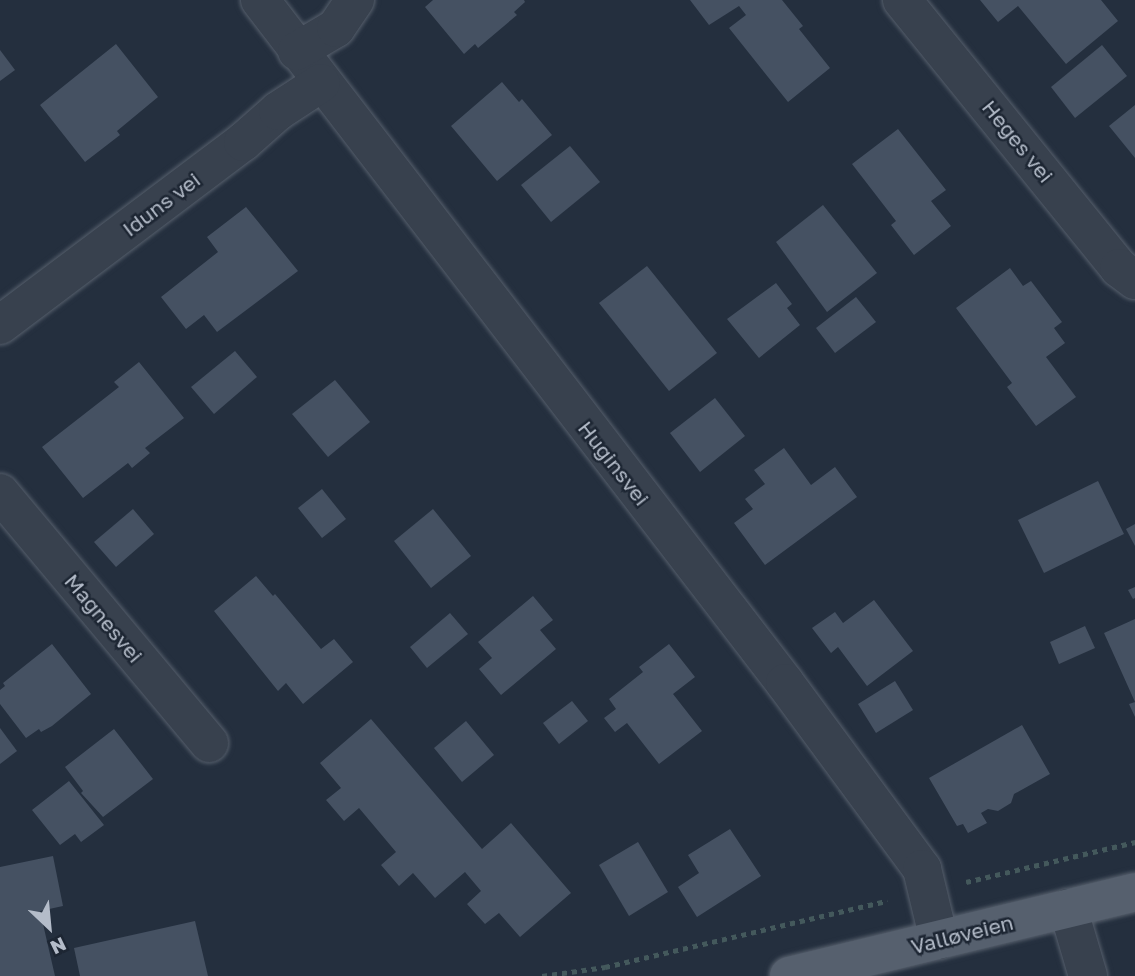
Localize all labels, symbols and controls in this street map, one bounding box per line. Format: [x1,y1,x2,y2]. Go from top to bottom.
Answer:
street label: Heges vei [977,95,1059,187]
street label: Iduns vei [117,167,205,241]
street label: Huginsvei [573,416,655,510]
street label: Magnesvei [60,568,148,668]
north arrow [14,892,84,962]
street label: Valløveien [908,909,1016,959]
text: N [47,933,70,960]

